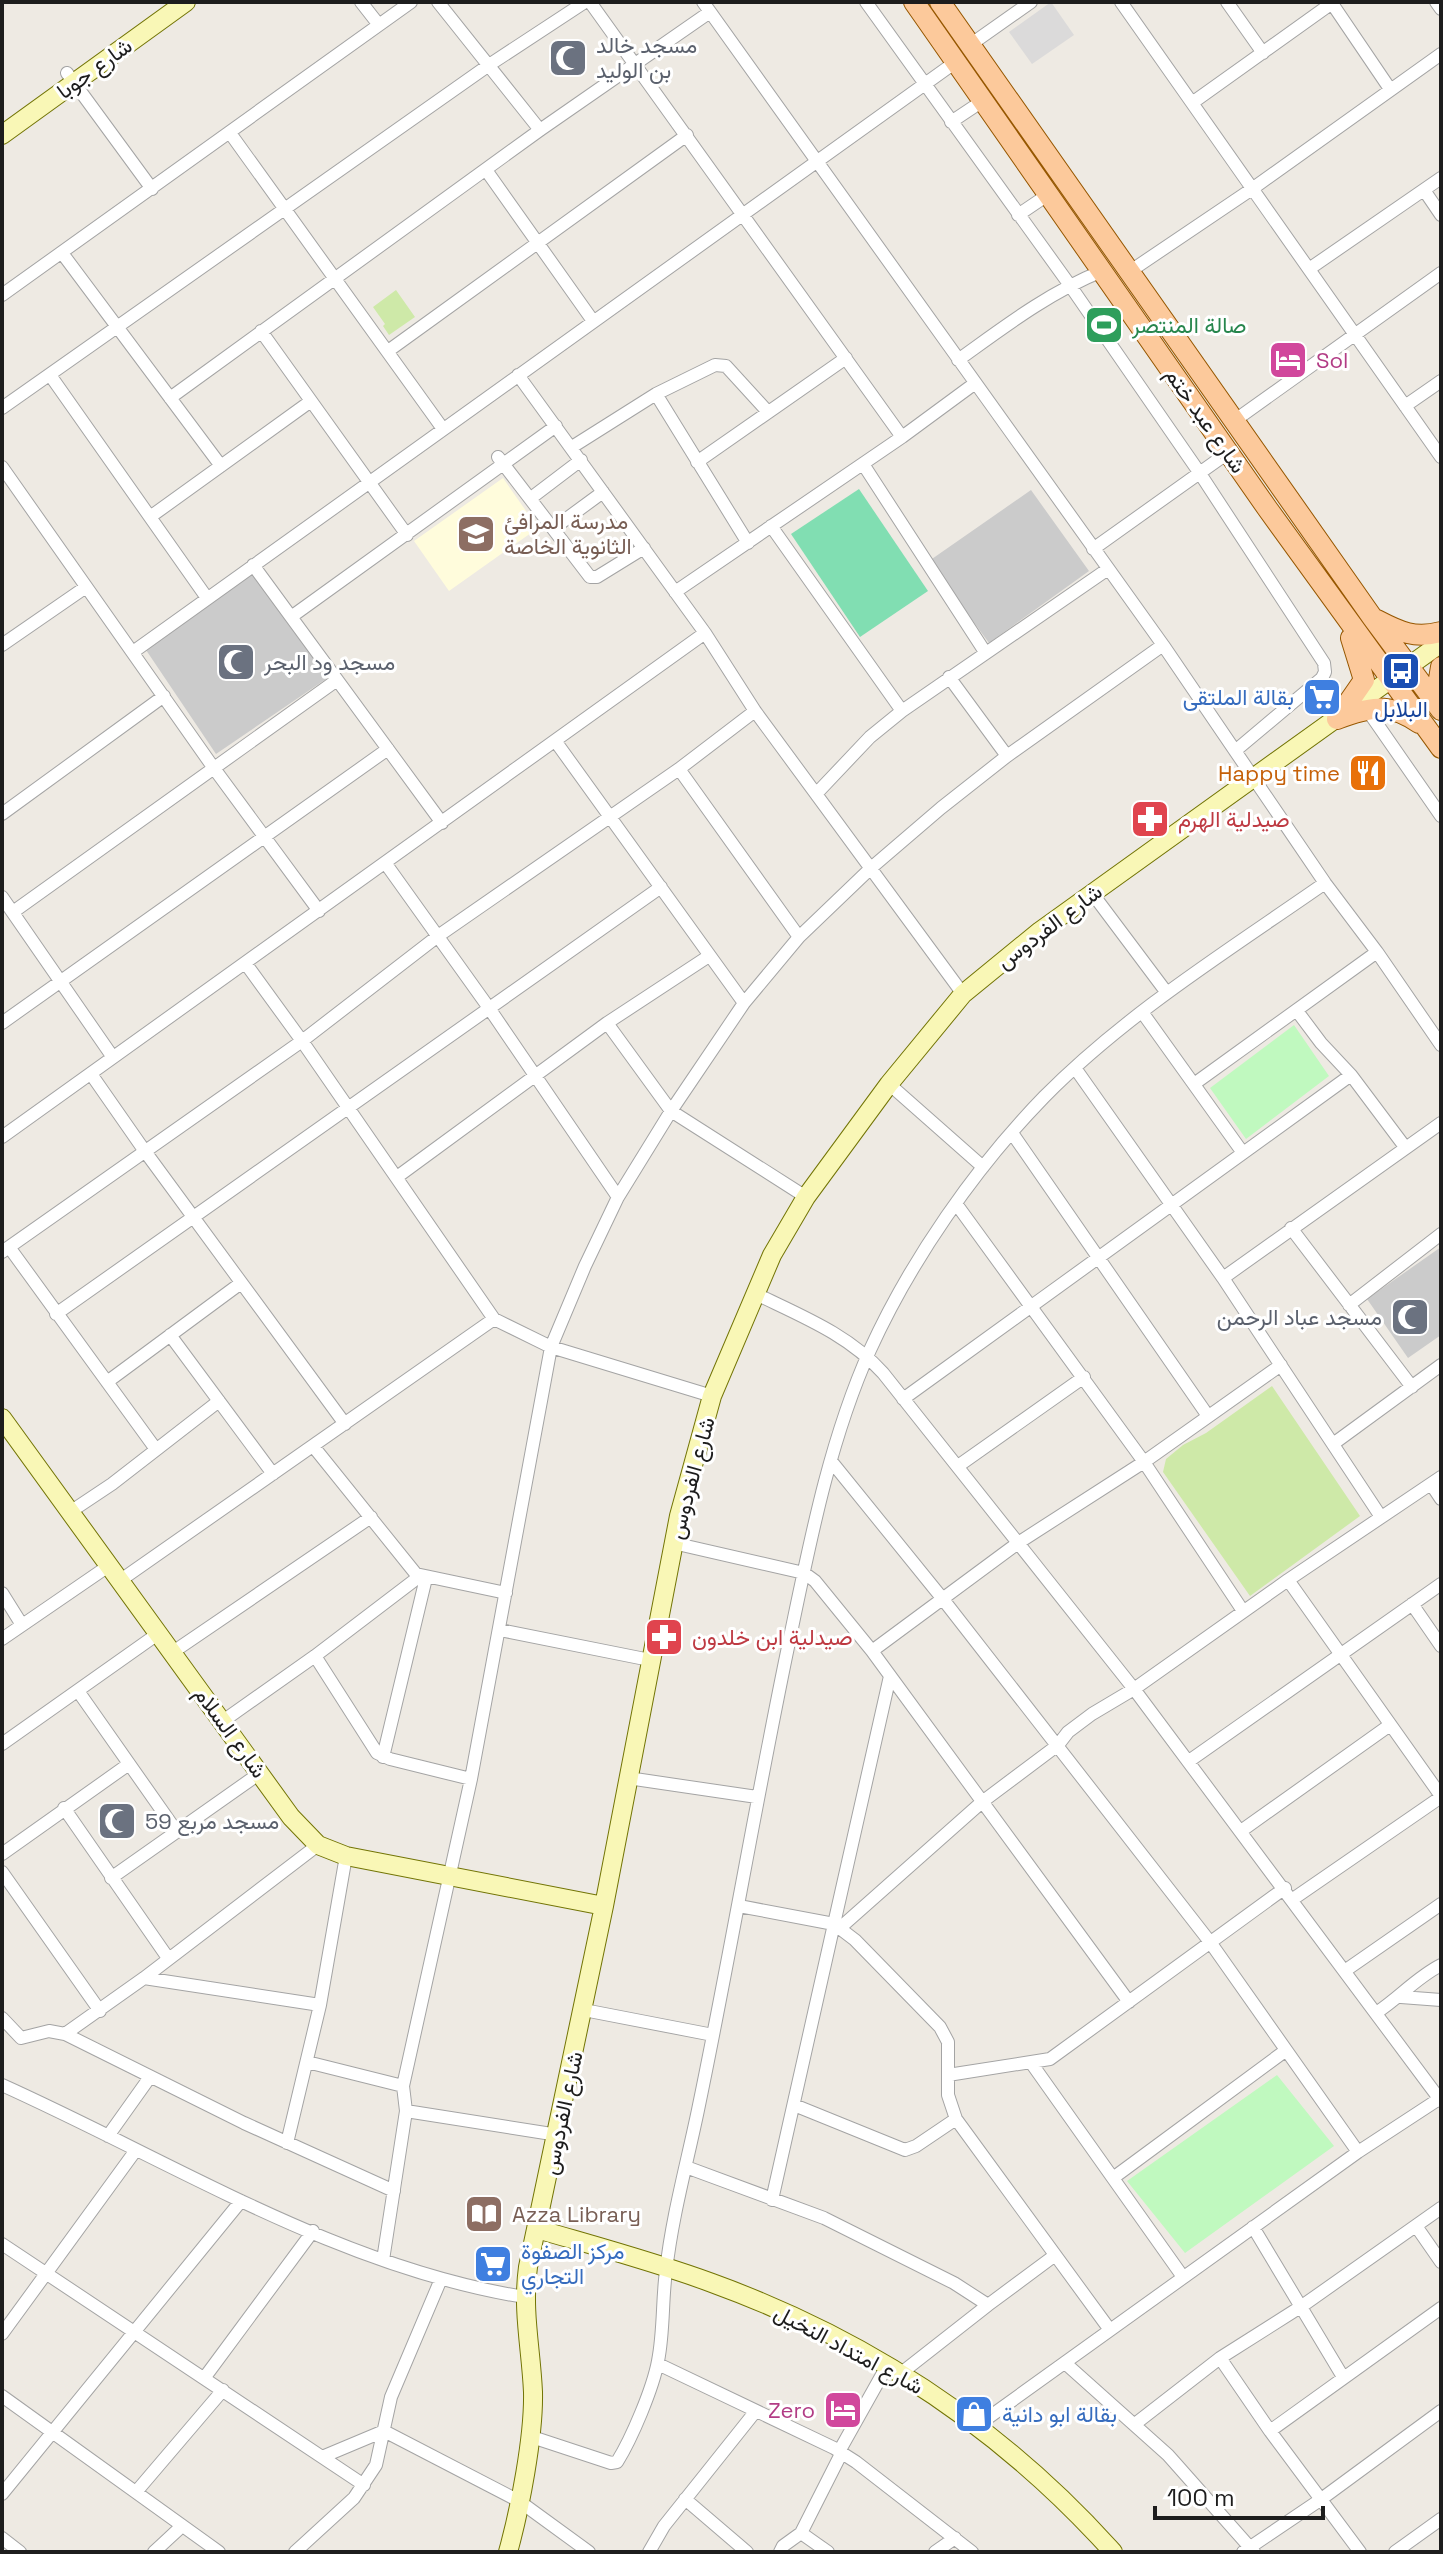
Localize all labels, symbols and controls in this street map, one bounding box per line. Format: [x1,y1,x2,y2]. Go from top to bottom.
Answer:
street label: شارع جوبا [51,31,138,106]
place label: مسجد خالد بن الوليد [596,31,697,84]
mosque icon: مسجد خالد بن الوليد [547,37,589,79]
sports icon: صالة المنتصر [1083,304,1125,346]
place label: صالة المنتصر [1131,311,1246,339]
hotel icon: Sol [1267,339,1309,381]
place label: Sol [1316,346,1348,374]
street label: شارع عبد ختم [1158,362,1253,479]
place label: مدرسة المرافئ الثانوية الخاصة [504,507,632,560]
school or university icon: مدرسة المرافئ الثانوية الخاصة [455,513,497,555]
mosque icon: مسجد ود البحر [215,641,257,683]
place label: مسجد ود البحر [263,648,395,676]
bus stop icon: البلابل [1380,650,1422,692]
supermarket icon: بقالة الملتقى [1301,676,1343,718]
place label: بقالة الملتقى [1183,683,1294,711]
place label: البلابل [1374,695,1428,723]
restaurant icon: Happy time [1347,752,1389,794]
place label: Happy time [1218,759,1340,787]
pharmacy icon: صيدلية الهرم [1129,798,1171,840]
place label: صيدلية الهرم [1178,805,1290,834]
street label: شارع الفردوس [991,877,1108,976]
mosque icon: مسجد عباد الرحمن [1389,1296,1431,1338]
place label: مسجد عباد الرحمن [1217,1303,1382,1331]
street label: شارع الفردوس [661,1414,722,1542]
pharmacy icon: صيدلية ابن خلدون [643,1616,685,1658]
place label: صيدلية ابن خلدون [692,1623,853,1651]
street label: شارع السلام [188,1681,274,1784]
mosque icon: مسجد مربع 59 [96,1800,138,1842]
place label: مسجد مربع 59 [145,1807,279,1836]
street label: شارع الفردوس [535,2049,590,2177]
library icon: Azza Library [463,2193,505,2235]
place label: Azza Library [512,2200,641,2228]
place label: مركز الصفوة التجاري [521,2237,624,2295]
supermarket icon: مركز الصفوة التجاري [472,2243,514,2285]
street label: شارع امتداد النخيل [769,2298,928,2401]
hotel icon: Zero [822,2389,864,2431]
shop icon: بقالة ابو دانية [953,2393,995,2435]
place label: Zero [768,2396,815,2424]
place label: بقالة ابو دانية [1002,2400,1117,2428]
scale bar [1155,2470,1323,2520]
text: 100 m [1167,2482,1235,2513]

